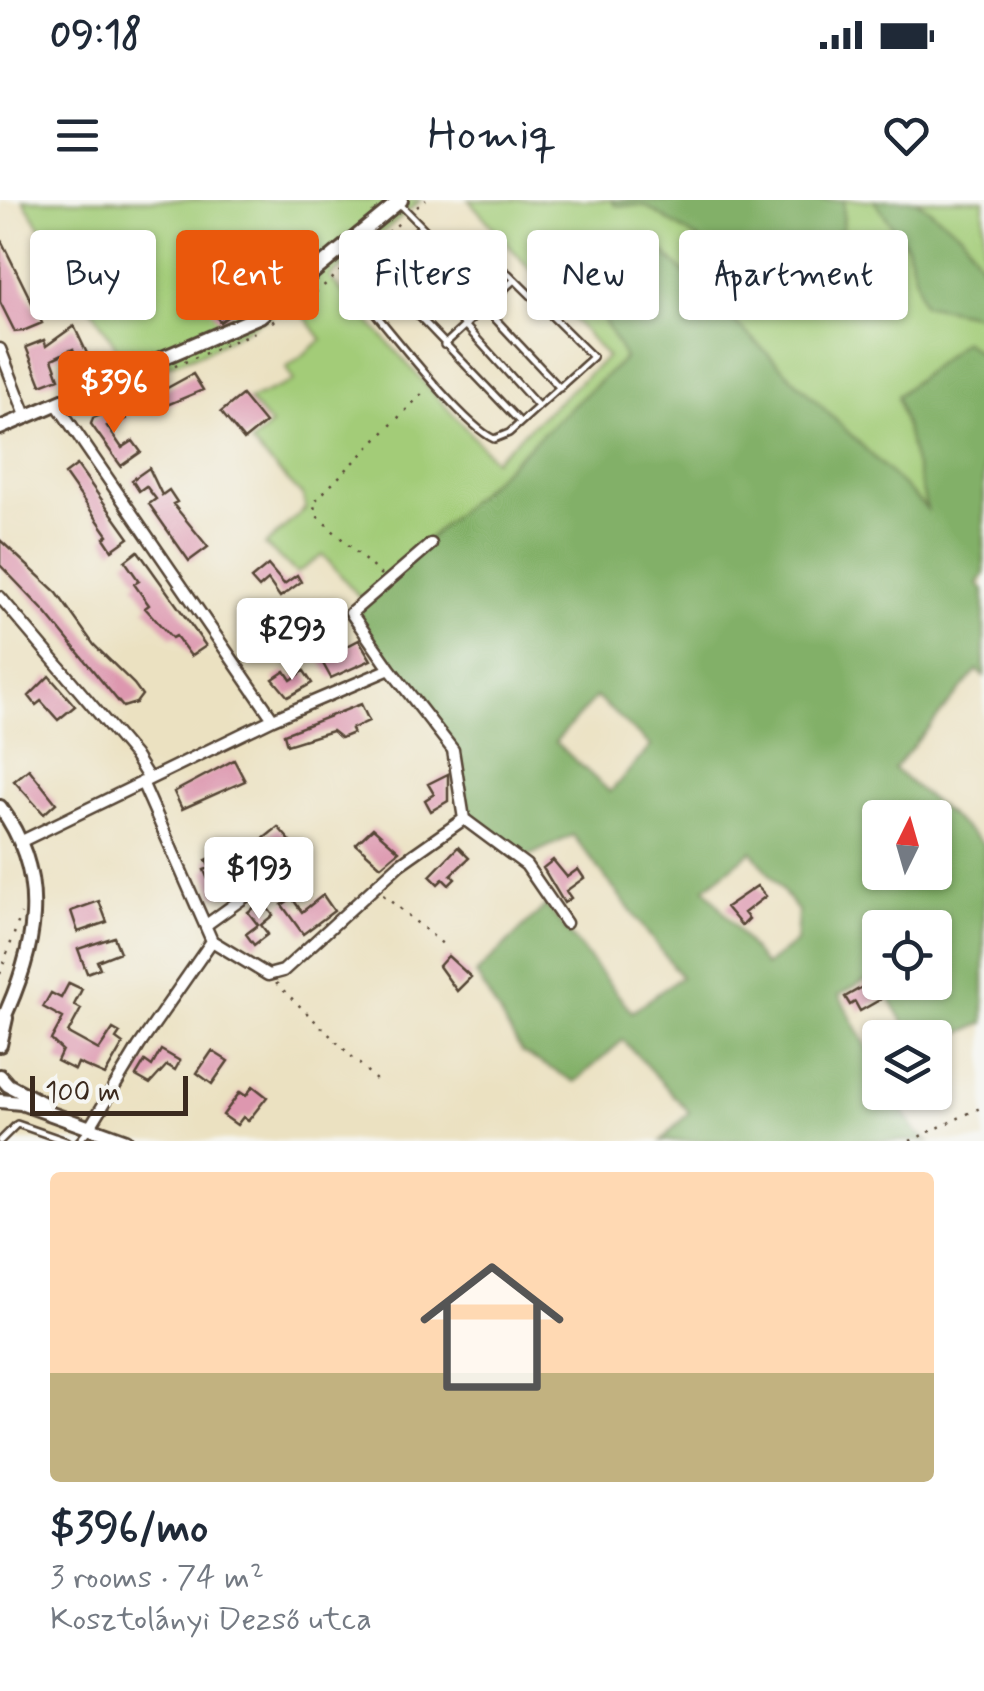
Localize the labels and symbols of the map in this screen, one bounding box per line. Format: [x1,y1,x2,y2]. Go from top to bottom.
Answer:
pin: $396 [55,351,173,436]
pin: $293 [233,598,351,683]
north arrow [862,800,952,890]
pin: $193 [200,837,318,922]
scale bar [30,1071,188,1116]

